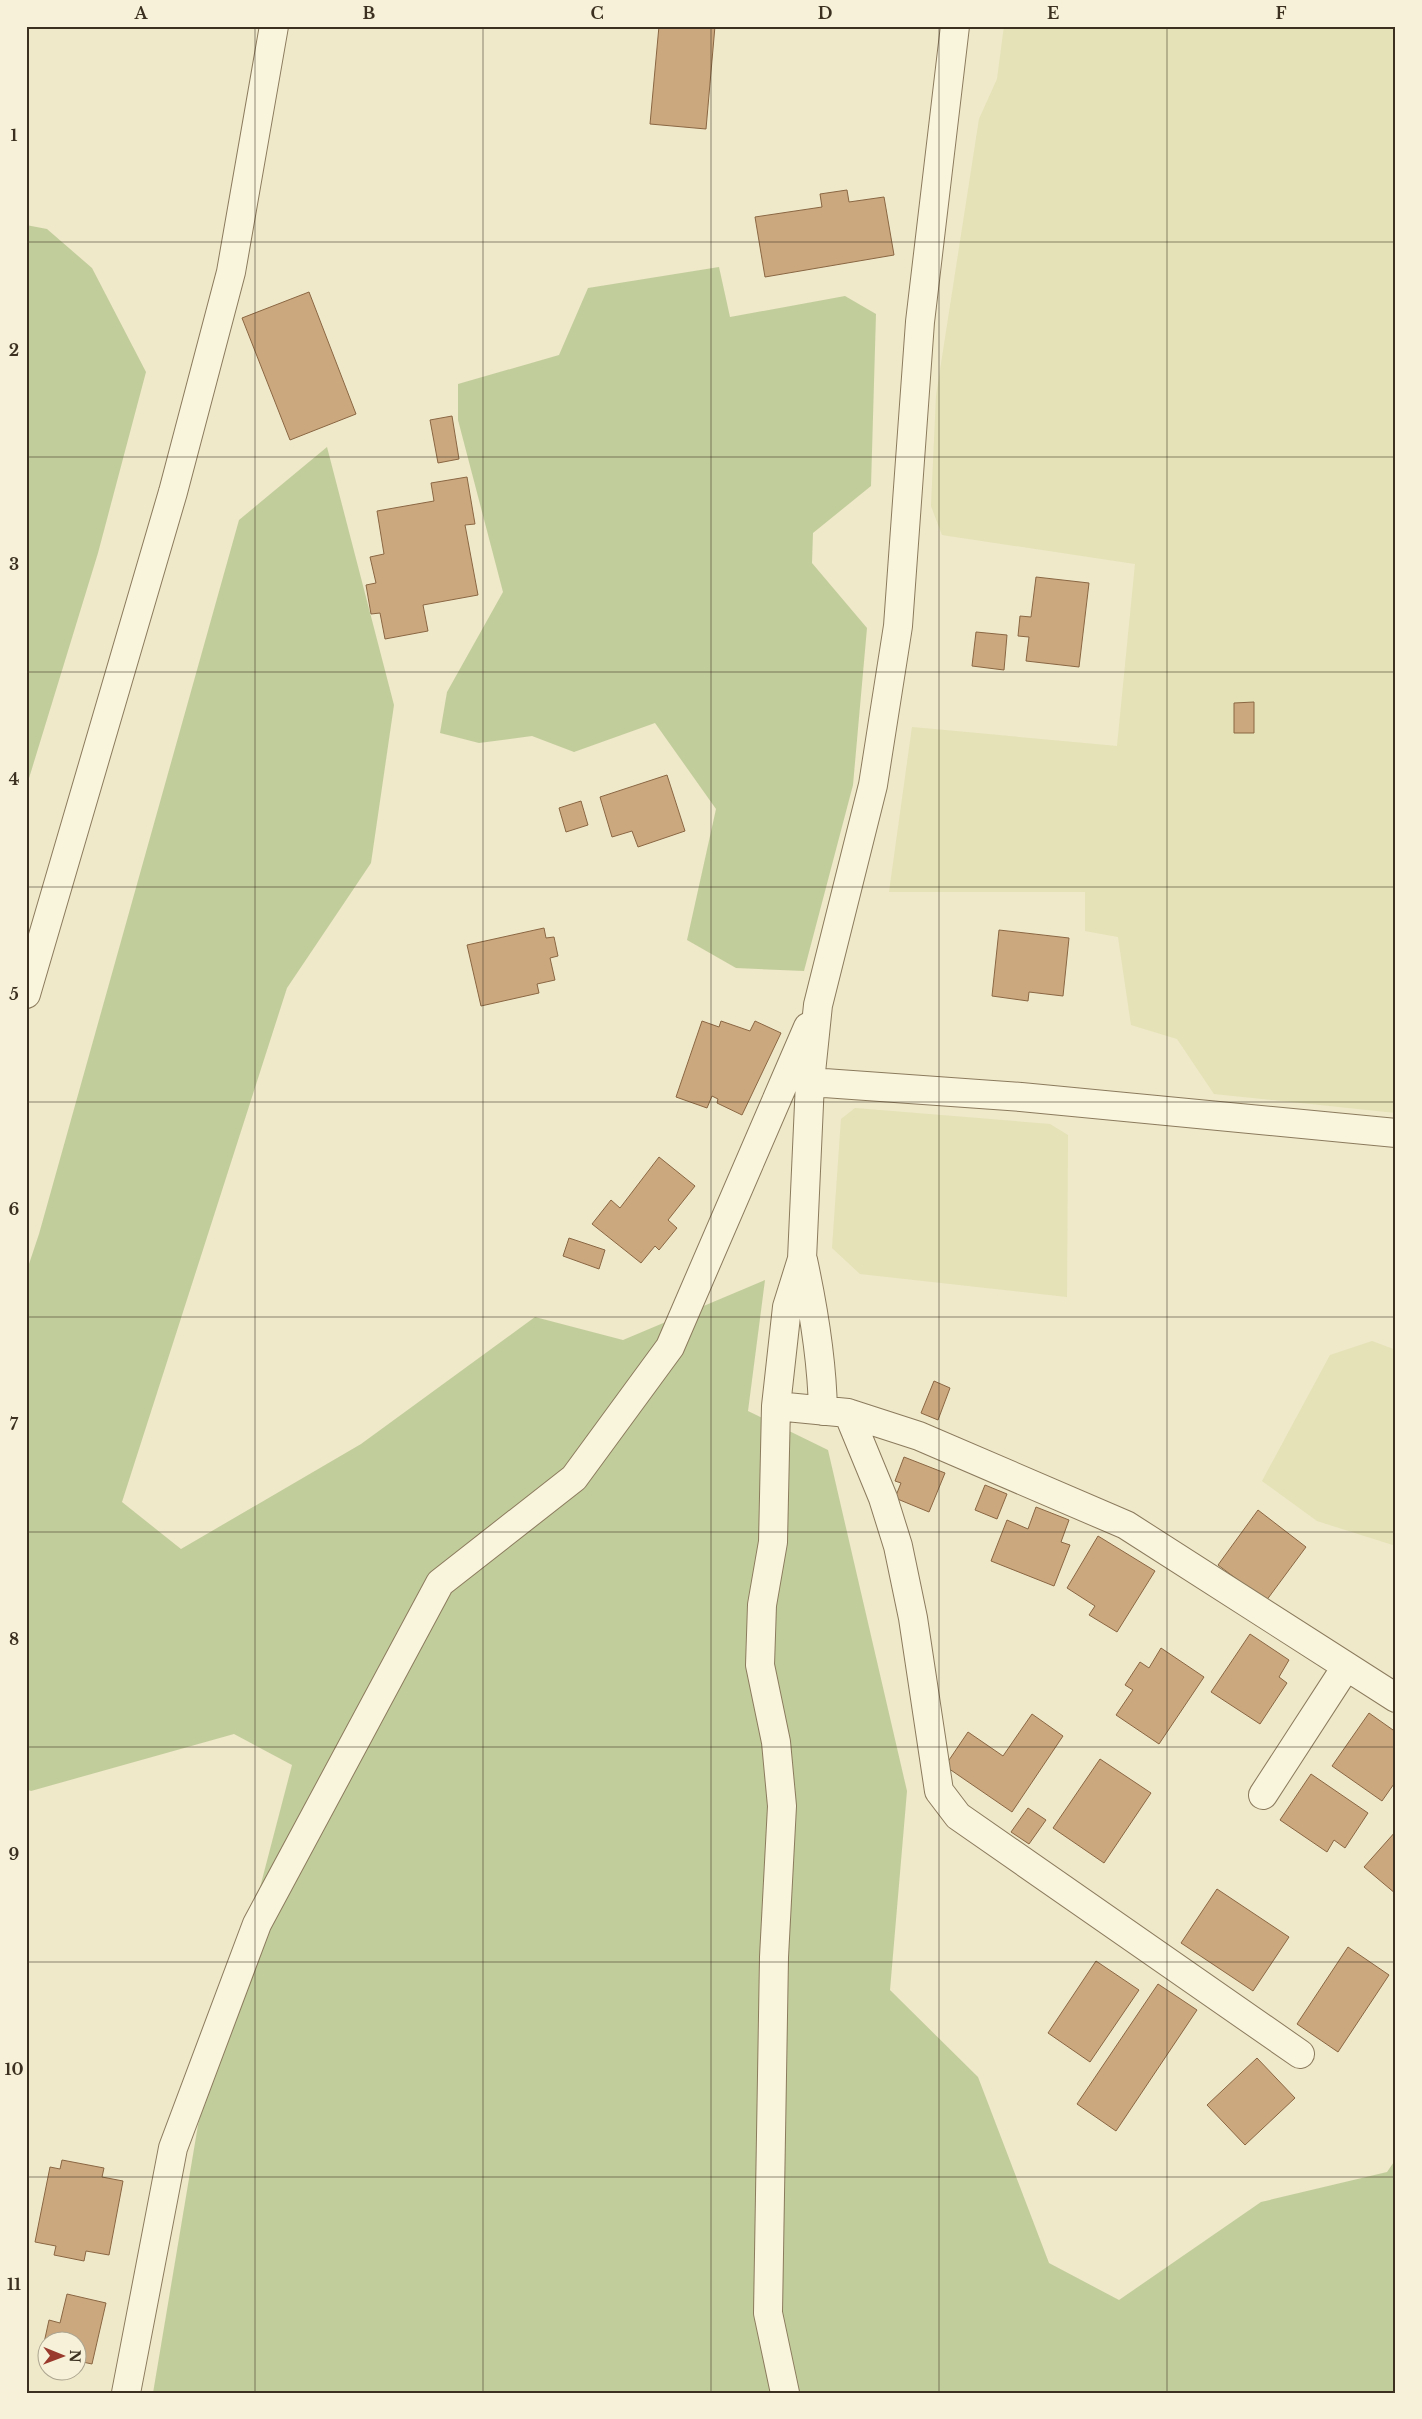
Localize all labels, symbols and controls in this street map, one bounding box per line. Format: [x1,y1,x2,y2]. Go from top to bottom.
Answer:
text: A [134,3,149,23]
text: B [363,3,376,23]
text: C [590,3,604,23]
text: D [818,3,832,23]
text: E [1047,3,1059,23]
text: F [1275,3,1287,23]
text: 1 [11,125,18,145]
text: 2 [9,340,19,360]
text: 3 [9,554,19,574]
text: 4 [9,769,19,789]
text: 5 [9,984,19,1004]
text: 6 [9,1199,20,1219]
text: 7 [10,1414,19,1434]
text: 8 [9,1629,19,1649]
text: 9 [9,1844,20,1864]
text: 10 [4,2059,24,2079]
text: 11 [7,2274,21,2294]
north arrow [38,2332,88,2382]
text: N [66,2349,84,2363]

